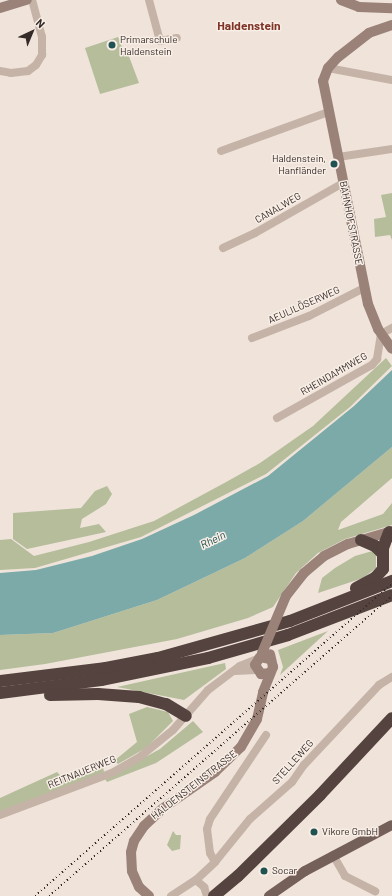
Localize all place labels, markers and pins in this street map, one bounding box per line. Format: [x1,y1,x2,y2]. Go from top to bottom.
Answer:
place label: Primarschule Haldenstein [120,33,177,56]
marker: Primarschule Haldenstein [107,40,117,50]
place label: Haldenstein, Hanfländer [272,152,326,176]
marker: Haldenstein, Hanfländer [329,159,339,169]
place label: Vikore GmbH [322,826,378,838]
marker: Vikore GmbH [309,827,319,837]
place label: Socar [272,865,297,877]
marker: Socar [259,866,269,876]

